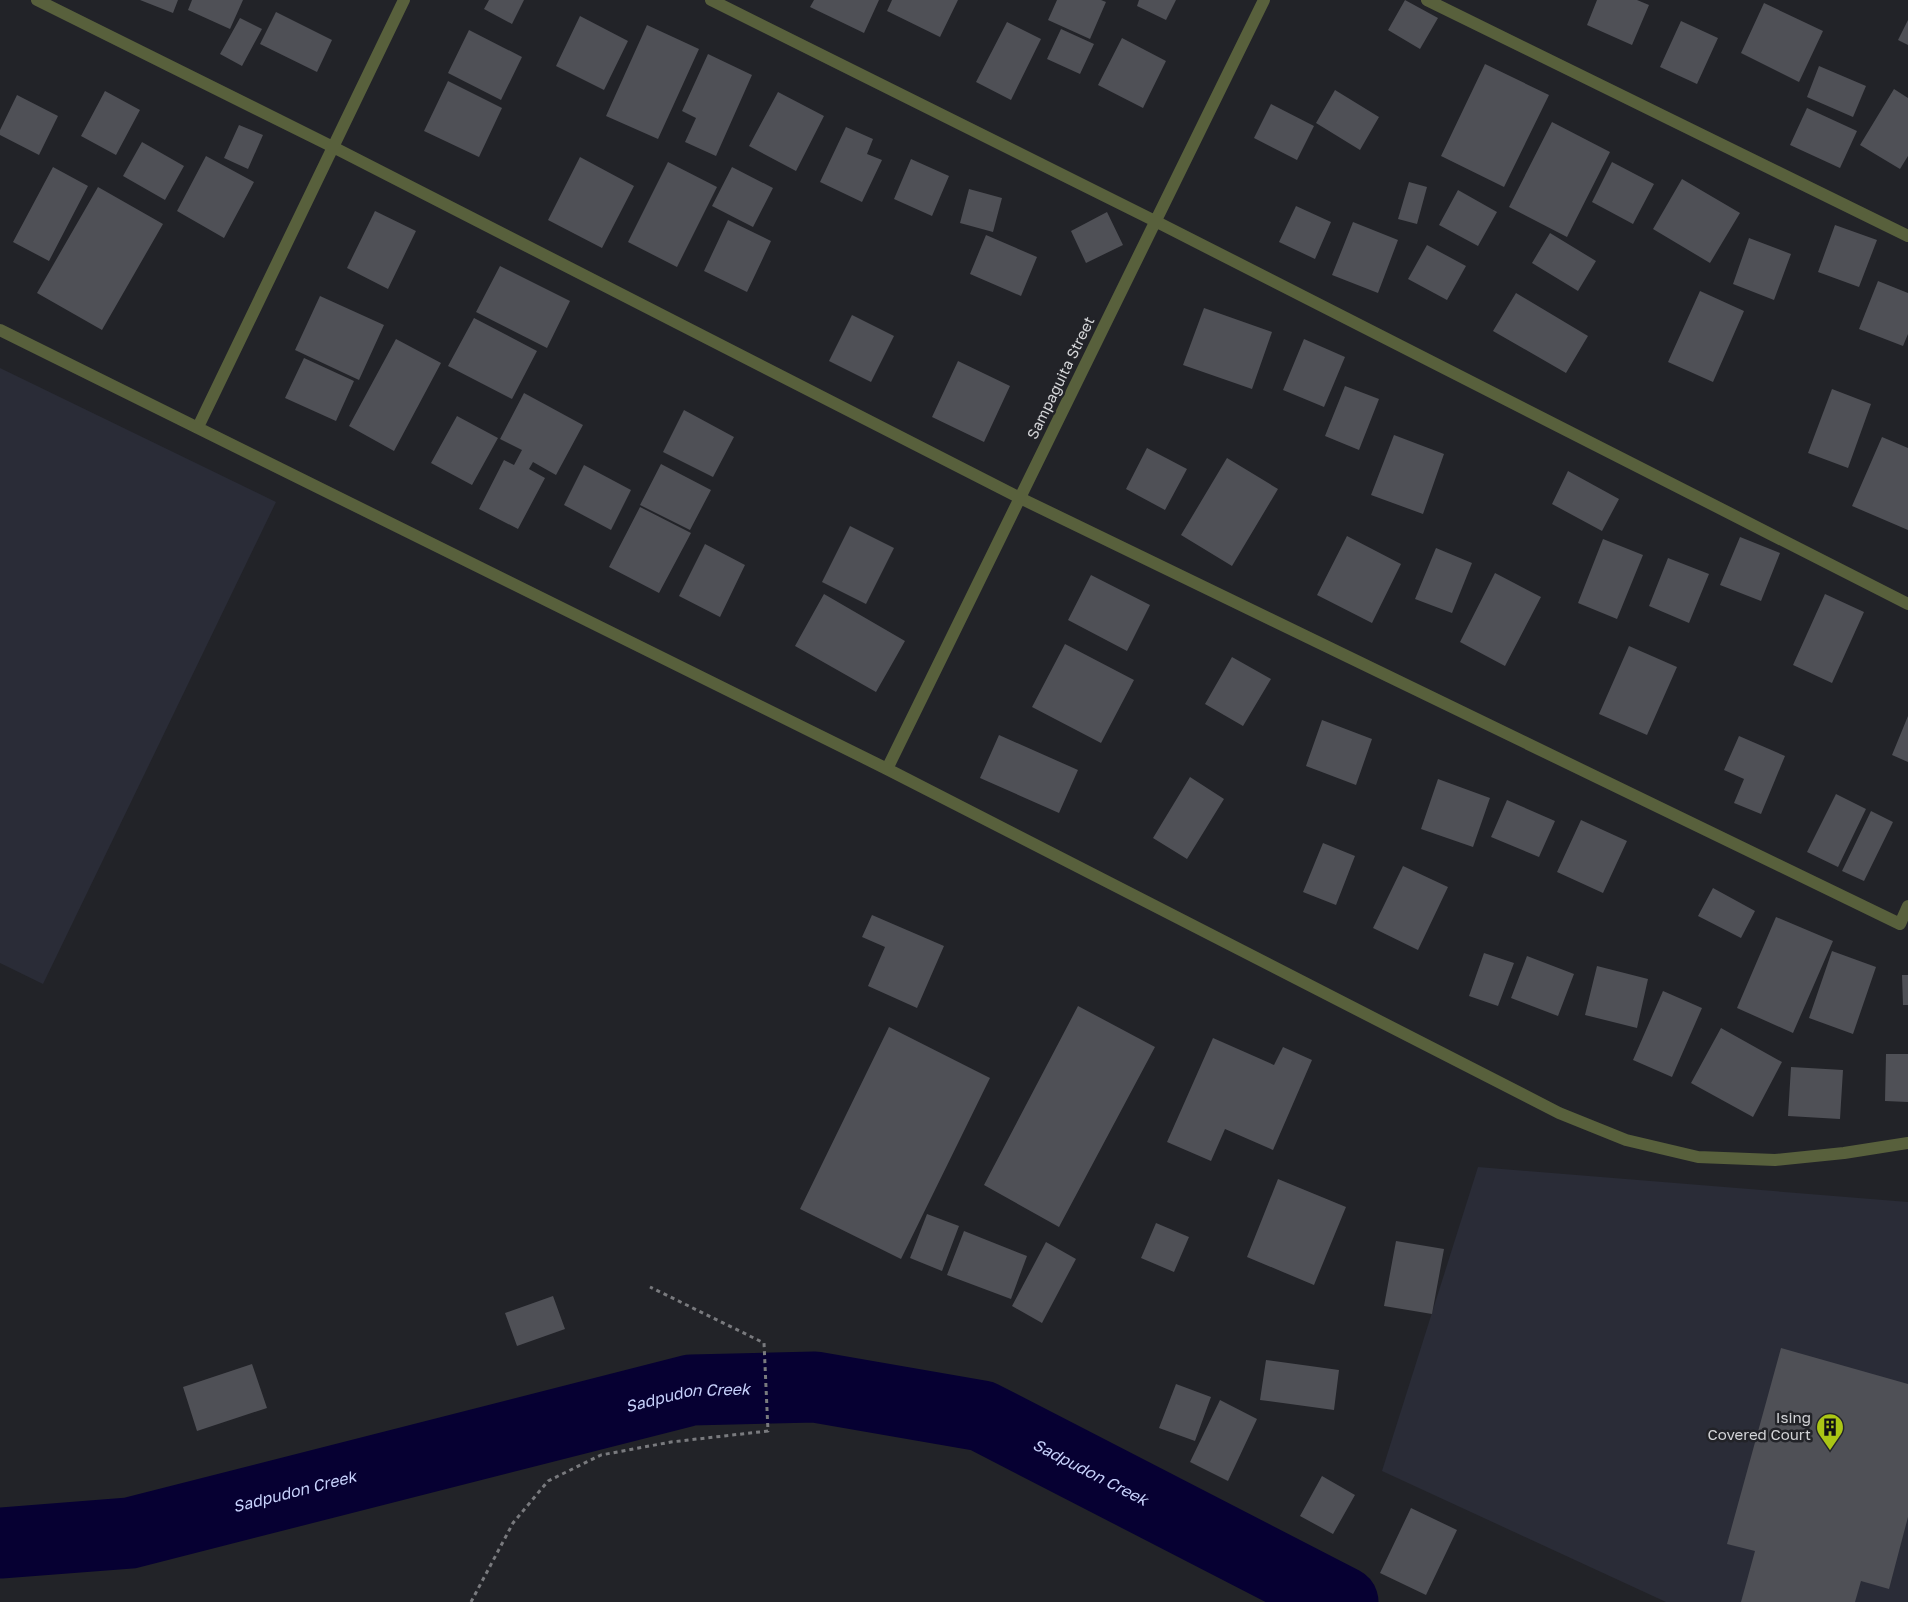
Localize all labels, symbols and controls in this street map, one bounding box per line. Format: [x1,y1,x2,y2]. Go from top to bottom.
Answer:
street label: Sampaguita Street [1023,313,1098,442]
water label: Sadpudon Creek [623,1379,752,1416]
place label: Ising Covered Court [1707,1408,1811,1443]
building icon: Ising Covered Court [1815,1412,1845,1451]
water label: Sadpudon Creek [1030,1434,1153,1511]
water label: Sadpudon Creek [231,1465,360,1516]

